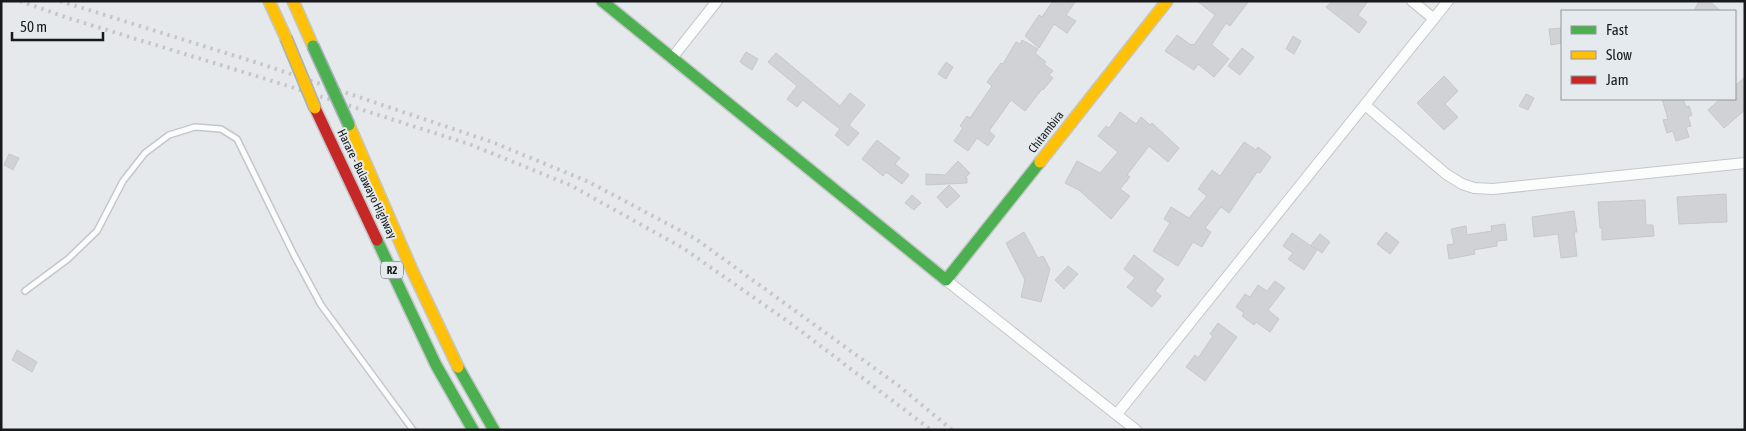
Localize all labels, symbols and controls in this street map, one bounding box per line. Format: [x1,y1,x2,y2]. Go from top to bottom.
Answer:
scale bar [12,10,104,42]
legend [1561,10,1736,100]
text: 50 m [20,18,47,35]
text: Fast [1606,21,1628,38]
text: Slow [1606,46,1632,63]
text: Jam [1606,71,1629,88]
street label: Chitambira [1025,108,1067,156]
street label: Harare - Bulawayo Highway [334,127,400,241]
road number: R2 [381,262,403,278]

